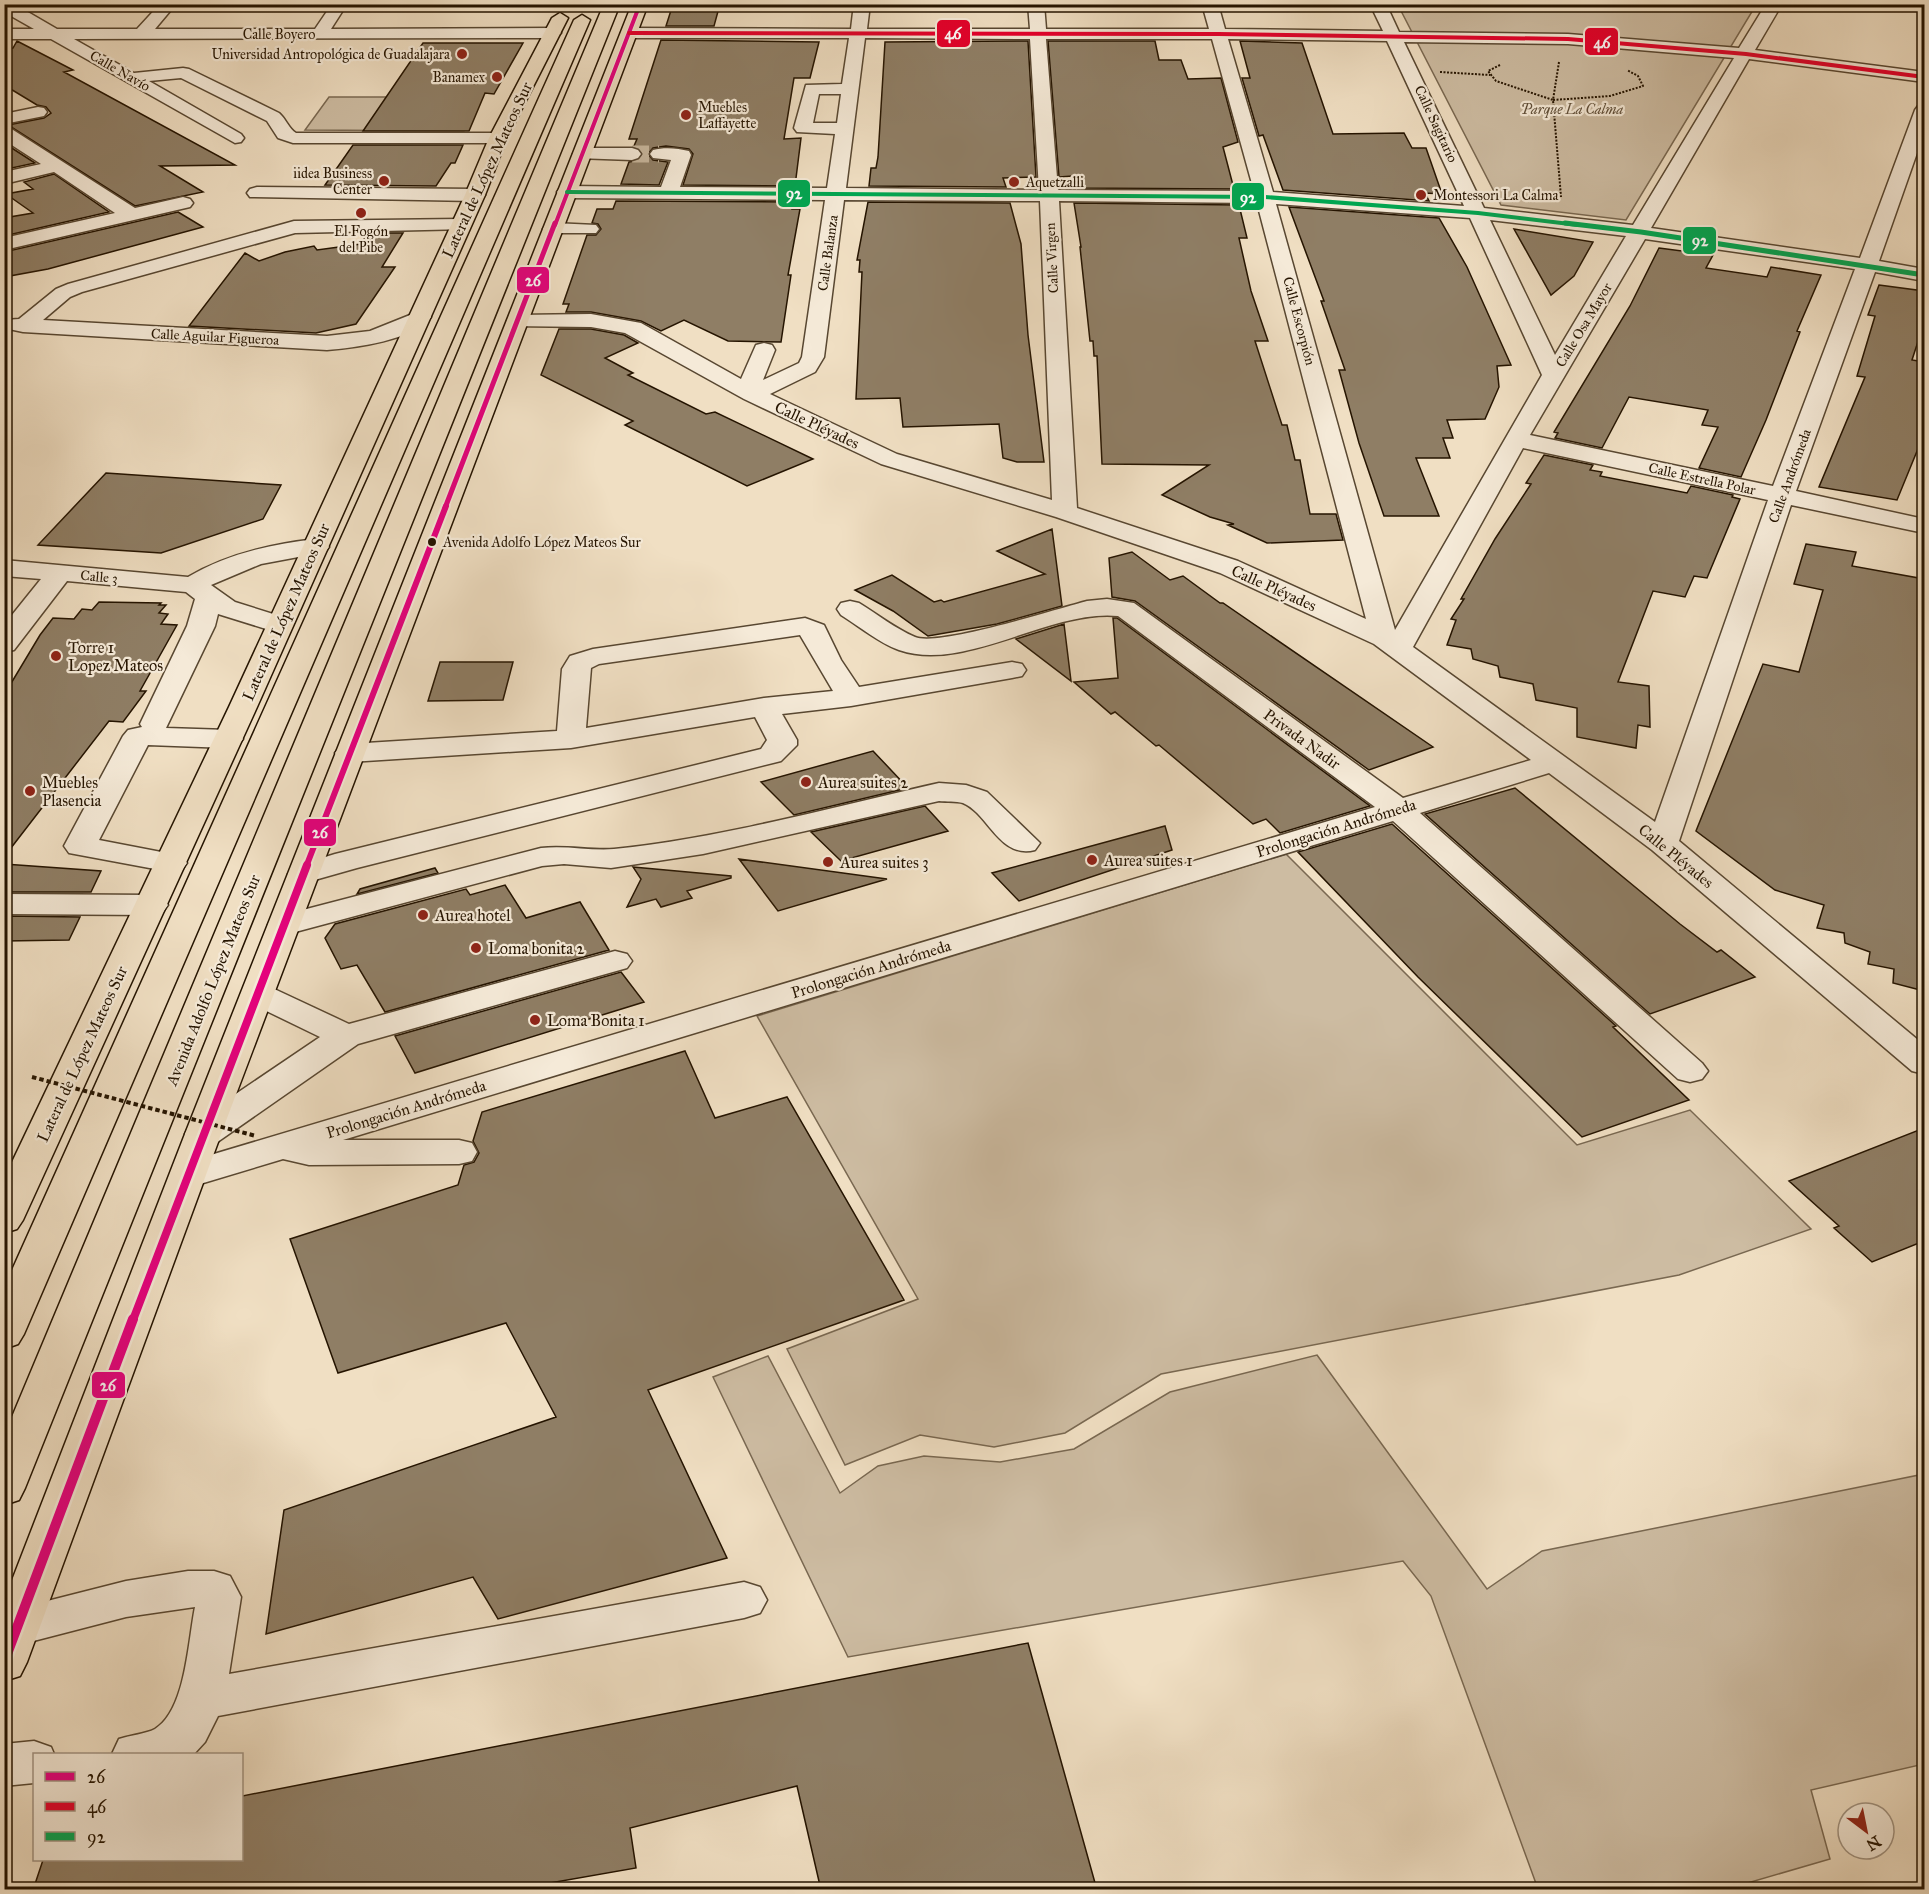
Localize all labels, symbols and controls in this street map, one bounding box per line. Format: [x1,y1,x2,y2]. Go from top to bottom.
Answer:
line badge: 46 [936,19,971,48]
text: 46 [944,24,962,44]
street label: Calle Boyero [243,26,315,43]
line badge: 46 [1584,27,1619,56]
text: 46 [1593,33,1611,53]
place label: Universidad Antropológica de Guadalajara [212,46,450,63]
street label: Calle Navío [87,47,153,95]
marker: Universidad Antropológica de Guadalajara [455,47,469,61]
place label: Banamex [433,69,486,86]
marker: Banamex [490,70,504,84]
street label: Lateral de López Mateos Sur [438,79,536,261]
street label: Calle Sagitario [1411,83,1461,165]
place label: Muebles Laffayette [698,99,757,132]
park label: Parque La Calma [1521,101,1624,118]
marker: Muebles Laffayette [679,108,693,122]
place label: iidea Business Center [293,165,373,198]
marker: iidea Business Center [377,174,391,188]
place label: Aquetzalli [1025,174,1084,192]
marker: Aquetzalli [1007,175,1021,189]
line badge: 92 [777,179,811,208]
line badge: 92 [1231,182,1265,211]
text: 92 [786,184,803,204]
place label: Montessori La Calma [1433,187,1558,204]
text: 92 [1240,188,1257,208]
marker: Montessori La Calma [1414,188,1428,202]
marker: El Fogón del Pibe [354,206,368,220]
street label: Calle Balanza [814,214,842,292]
street label: Calle Virgen [1042,222,1062,294]
place label: El Fogón del Pibe [334,223,388,256]
line badge: 92 [1682,226,1717,255]
text: 92 [1692,231,1709,251]
line badge: 26 [516,266,550,294]
text: 26 [525,271,542,290]
street label: Calle Escorpión [1279,275,1319,367]
street label: Calle Osa Mayor [1552,279,1616,370]
street label: Calle Aguilar Figueroa [150,325,280,349]
street label: Calle Pléyades [772,397,862,453]
street label: Calle Andrómeda [1765,427,1815,525]
street label: Calle Estrella Polar [1647,459,1758,499]
street label: Lateral de López Mateos Sur [238,520,334,704]
place label: Avenida Adolfo López Mateos Sur [442,534,641,551]
marker: Avenida Adolfo López Mateos Sur [426,536,438,548]
street label: Calle Pléyades [1229,561,1320,615]
street label: Calle 3 [80,567,118,587]
place label: Torre 1 Lopez Mateos [68,638,163,675]
marker: Torre 1 Lopez Mateos [49,649,63,663]
street label: Privada Nadir [1260,705,1344,773]
place label: Muebles Plasencia [42,773,102,810]
place label: Aurea suites 2 [817,773,908,792]
marker: Aurea suites 2 [799,775,813,789]
marker: Muebles Plasencia [23,784,37,798]
street label: Prolongación Andrómeda [1254,795,1419,862]
line badge: 26 [303,818,337,847]
street label: Calle Pléyades [1635,820,1718,892]
text: 26 [312,823,329,842]
place label: Aurea suites 1 [1103,851,1193,870]
place label: Aurea suites 3 [839,853,929,872]
marker: Aurea suites 1 [1085,853,1099,867]
marker: Aurea suites 3 [821,855,835,869]
street label: Avenida Adolfo López Mateos Sur [162,872,264,1089]
place label: Aurea hotel [434,906,511,925]
marker: Aurea hotel [416,908,430,922]
street label: Prolongación Andrómeda [789,936,954,1003]
place label: Loma bonita 2 [488,939,584,958]
marker: Loma bonita 2 [469,941,483,955]
street label: Lateral de López Mateos Sur [33,963,131,1145]
place label: Loma Bonita 1 [547,1011,645,1030]
marker: Loma Bonita 1 [528,1013,542,1027]
street label: Prolongación Andrómeda [324,1076,489,1143]
line badge: 26 [91,1371,126,1399]
text: 26 [100,1376,117,1395]
legend [33,1753,243,1861]
text: 26 [87,1766,106,1788]
text: 46 [87,1796,107,1818]
north arrow [1836,1801,1896,1861]
text: 92 [87,1826,106,1848]
text: N [1863,1832,1884,1855]

